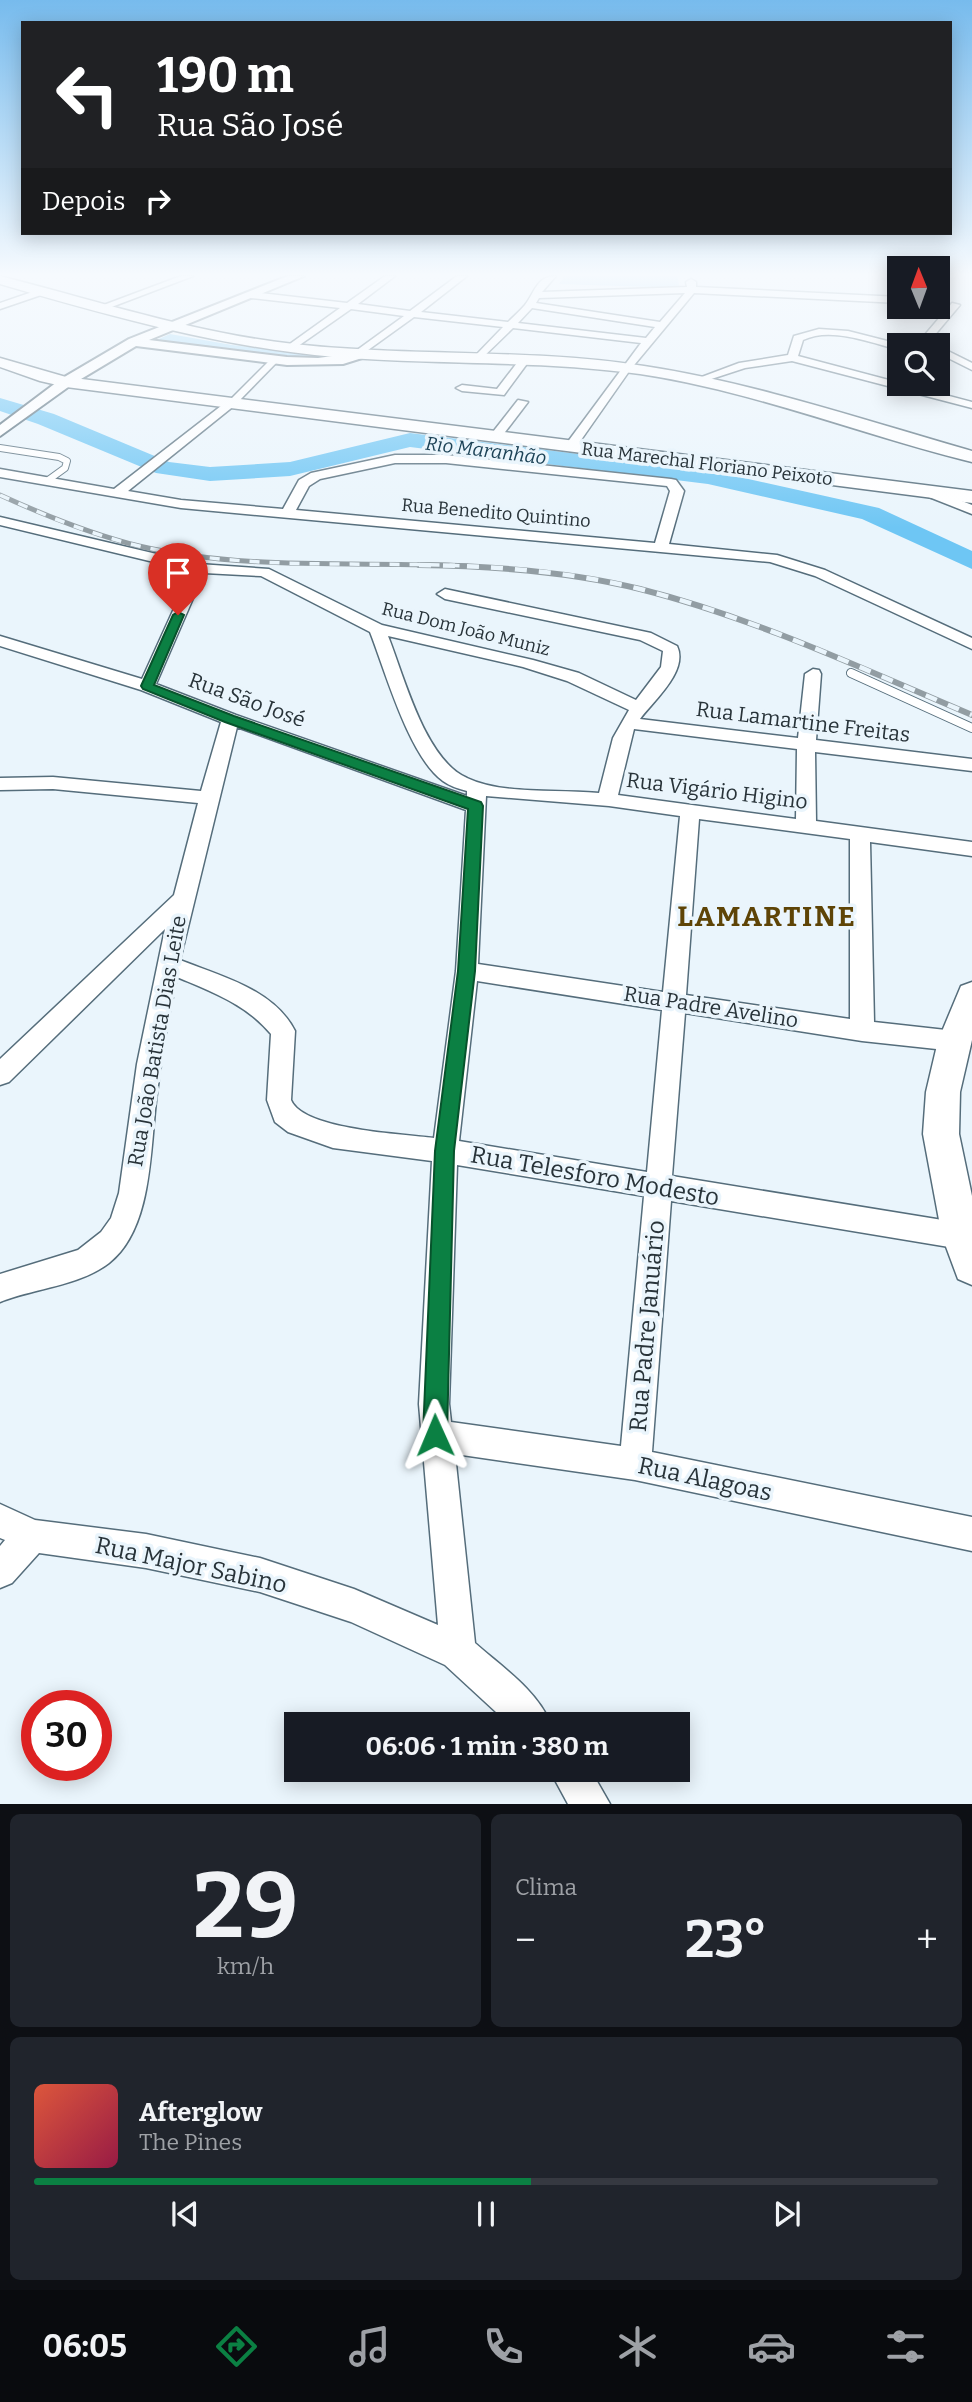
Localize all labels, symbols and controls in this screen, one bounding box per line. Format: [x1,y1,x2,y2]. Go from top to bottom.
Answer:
text: 190 m [157,46,294,105]
icon: left [42,49,133,140]
text: Rua São José [157,106,343,144]
icon: right [139,182,177,220]
text: Depois [42,186,125,217]
north arrow [887,256,950,318]
map controls [887,256,950,396]
button: search [887,333,950,396]
water label: Rio Maranhão [424,432,548,469]
street label: Rua Marechal Floriano Peixoto [580,438,834,490]
street label: Rua Benedito Quintino [400,494,592,532]
pin [148,543,208,615]
icon: arrive [159,554,197,592]
street label: Rua Dom João Muniz [380,597,552,661]
street label: Rua São José [185,667,309,733]
street label: Rua Lamartine Freitas [694,696,912,748]
street label: Rua Vigário Higino [625,767,809,815]
district label: LAMARTINE [677,900,857,933]
street label: Rua João Batista Dias Leite [122,913,192,1169]
street label: Rua Padre Avelino [622,980,800,1034]
street label: Rua Telesforo Modesto [468,1140,722,1212]
street label: Rua Padre Januário [624,1219,670,1433]
position arrow [398,1398,472,1472]
street label: Rua Alagoas [636,1451,774,1507]
street label: Rua Major Sabino [93,1531,289,1599]
speed limit sign: 30 [21,1690,112,1781]
text: 06:06 · 1 min · 380 m [366,1731,609,1762]
text: 29 [193,1852,298,1961]
text: Clima [515,1873,577,1901]
text: 23° [685,1908,767,1971]
text: − [515,1917,536,1963]
text: + [916,1917,938,1963]
text: km/h [217,1952,274,1980]
text: Afterglow [139,2097,262,2128]
text: The Pines [139,2128,242,2156]
icon: previous [166,2195,204,2233]
icon: pause [467,2195,505,2233]
icon: next [768,2195,806,2233]
icon: directions [212,2322,261,2371]
icon: music [345,2322,394,2371]
icon: phone [479,2322,528,2371]
icon: climate [613,2322,662,2371]
icon: car [747,2322,796,2371]
icon: filters [881,2322,930,2371]
text: 06:05 [42,2327,127,2365]

